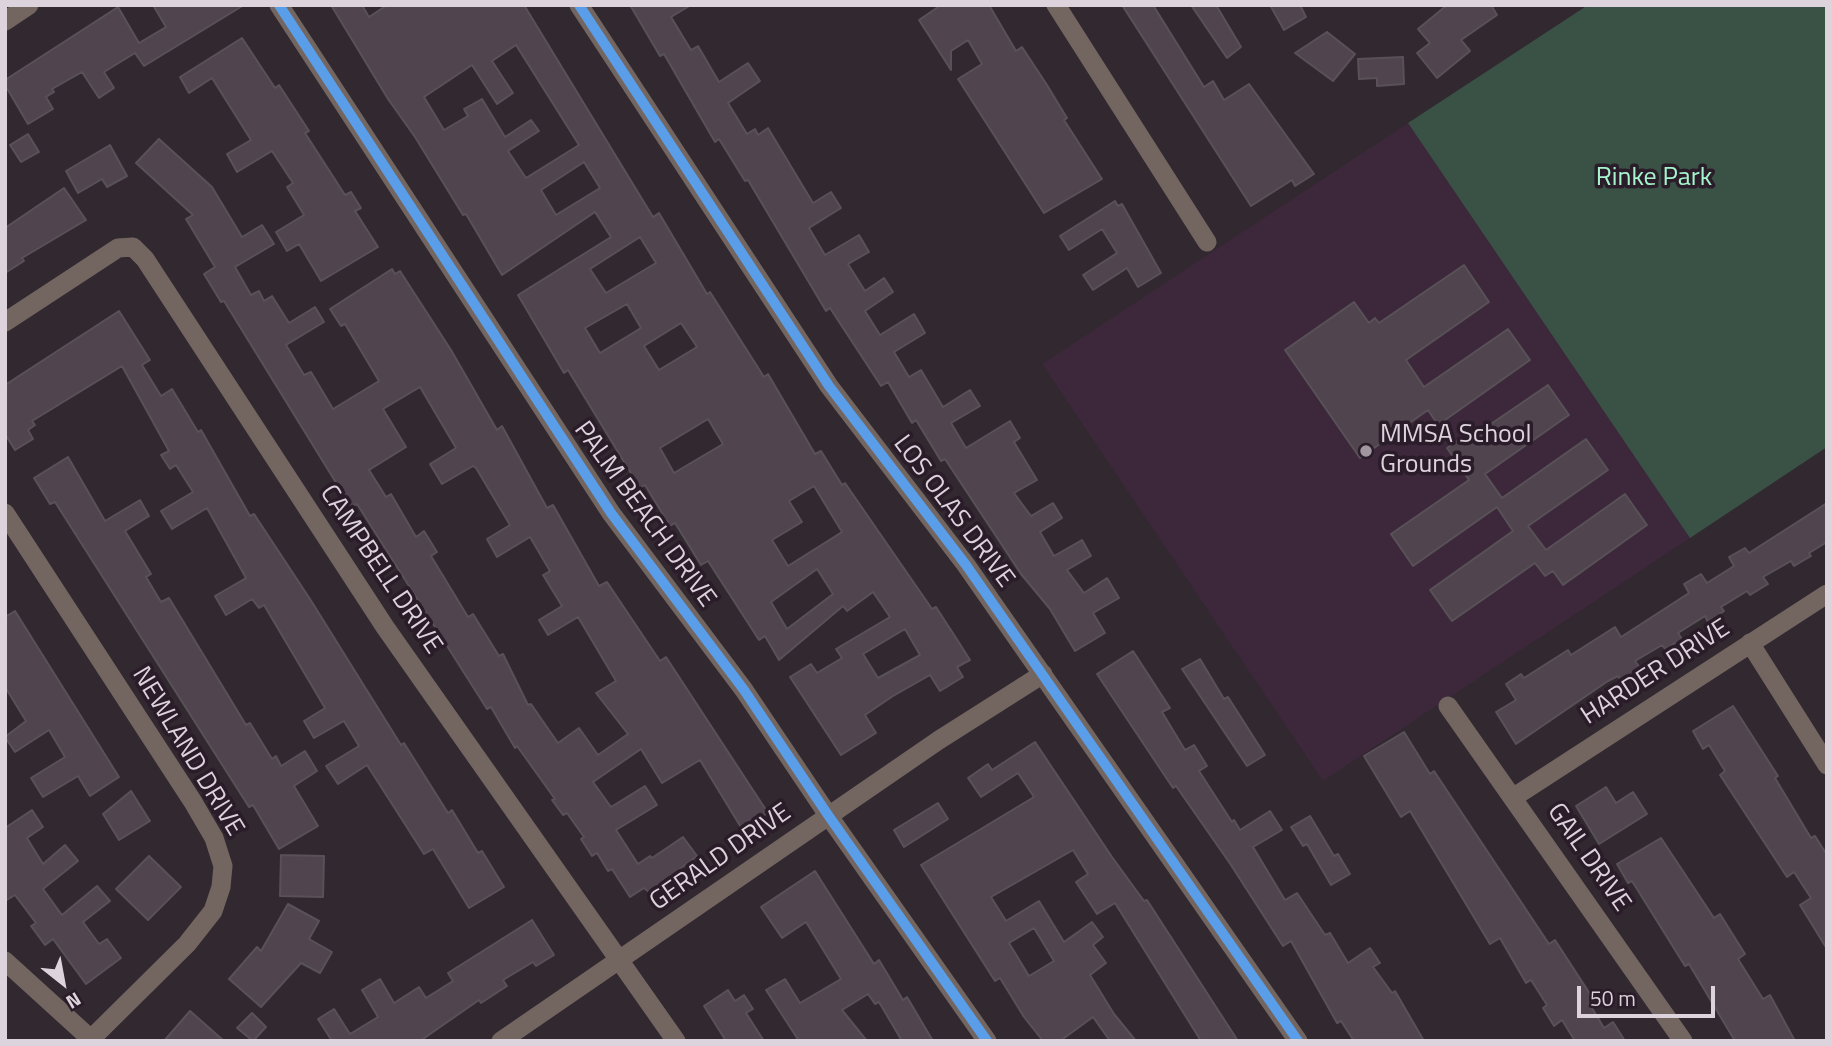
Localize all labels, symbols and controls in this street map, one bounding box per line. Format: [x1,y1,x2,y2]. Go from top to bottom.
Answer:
park label: Rinke Park [1596,163,1712,195]
street label: PALM BEACH DRIVE [566,416,722,614]
place label: MMSA School Grounds [1380,420,1532,481]
street label: LOS OLAS DRIVE [886,430,1020,594]
marker: MMSA School Grounds [1358,443,1374,459]
street label: CAMPBELL DRIVE [312,480,448,660]
street label: HARDER DRIVE [1576,613,1736,733]
street label: NEWLAND DRIVE [124,662,250,842]
street label: GERALD DRIVE [644,798,798,918]
street label: GAIL DRIVE [1539,798,1637,918]
north arrow [28,948,98,1018]
scale bar [1580,972,1718,1016]
text: 50 m [1590,982,1636,1014]
text: N [61,986,87,1017]

